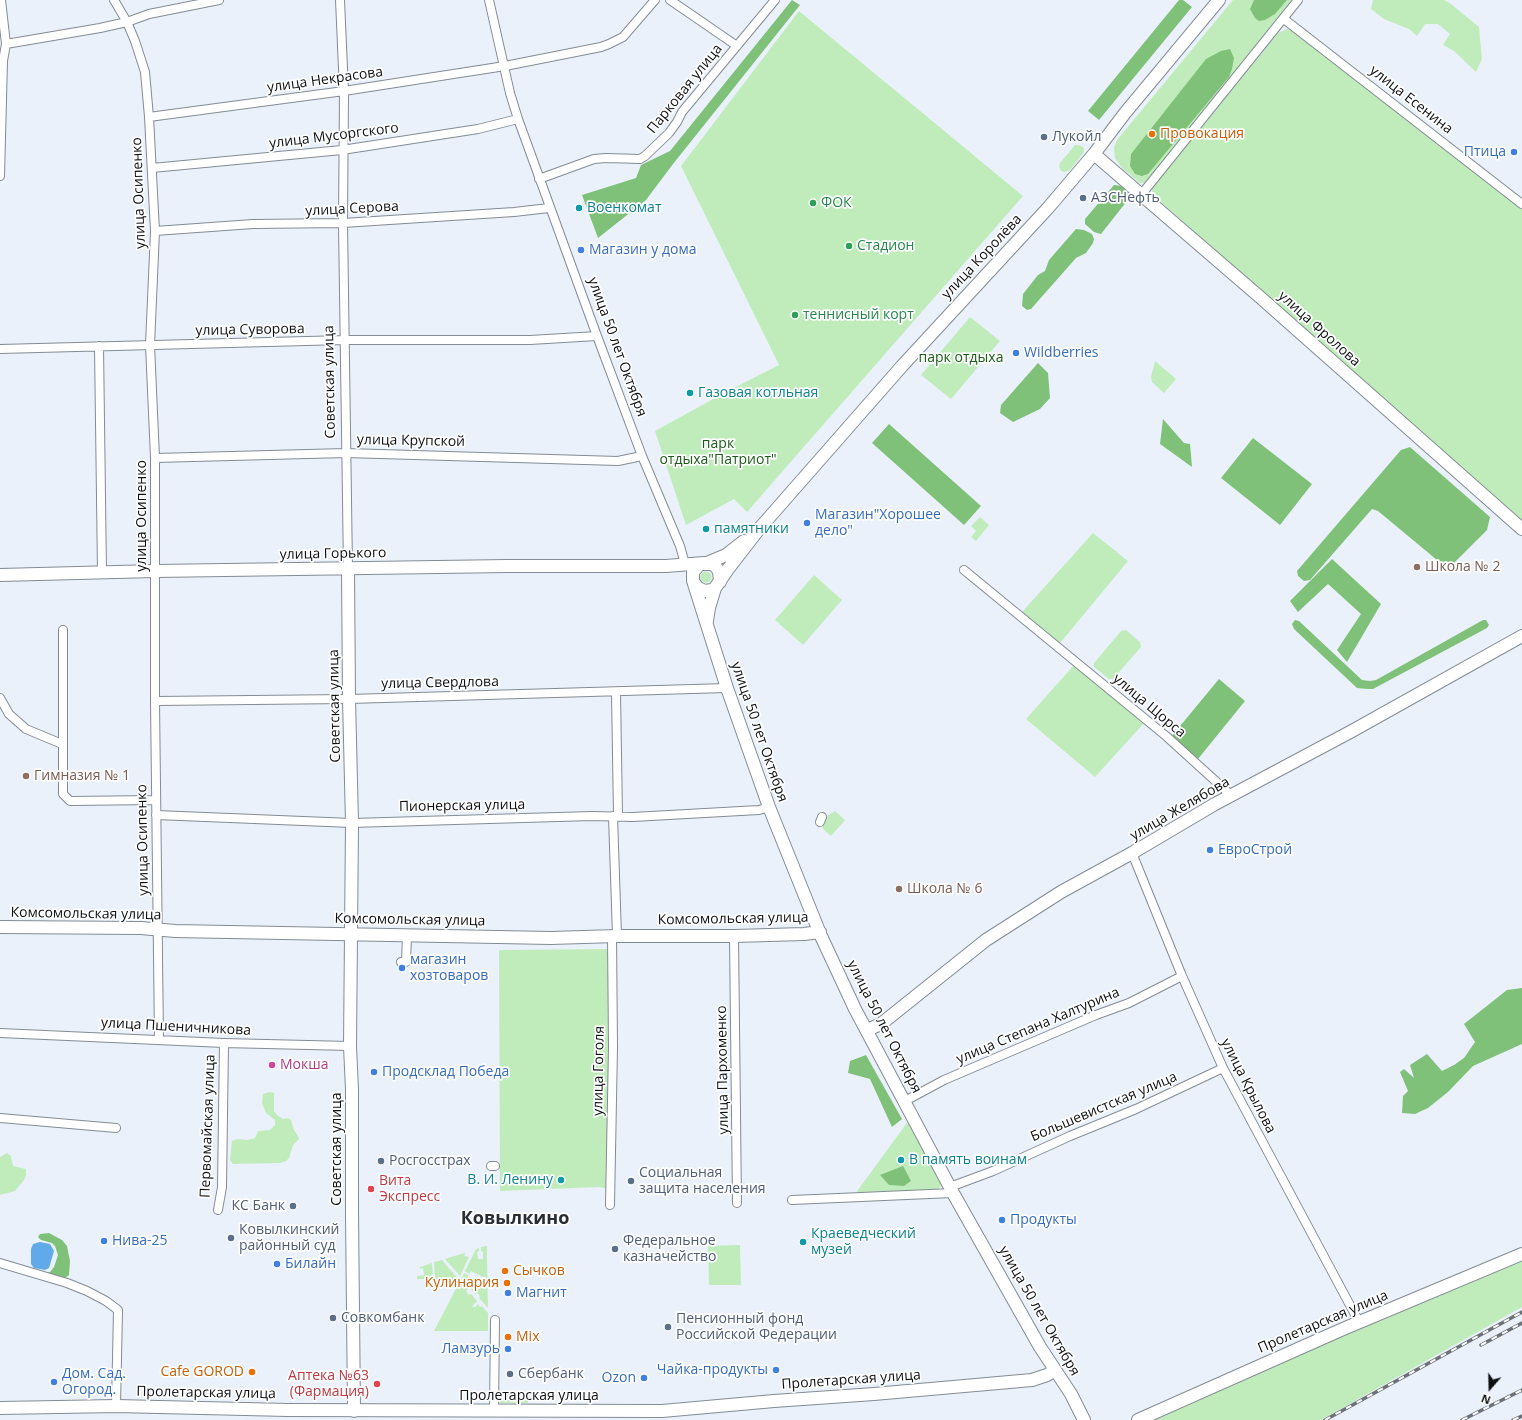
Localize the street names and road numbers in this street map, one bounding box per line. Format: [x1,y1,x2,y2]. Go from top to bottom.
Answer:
street label: Парковая улица [644,41,726,137]
street label: улица Есенина [1366,62,1456,138]
street label: улица Некрасова [266,64,384,96]
street label: улица Мусоргского [268,120,400,152]
street label: улица Осипенко [129,137,149,249]
street label: улица Серова [305,198,399,220]
street label: улица Королёва [938,211,1026,303]
street label: улица 50 лет Октября [584,275,650,419]
street label: улица Фролова [1275,288,1363,370]
street label: улица Суворова [195,321,305,339]
street label: Советская улица [321,325,339,439]
street label: улица Крупской [357,432,465,450]
street label: улица Осипенко [134,460,150,572]
street label: улица Горького [279,545,387,563]
street label: Советская улица [326,649,344,763]
street label: улица 50 лет Октября [727,660,791,804]
street label: улица Щорса [1109,671,1189,741]
street label: улица Свердлова [381,674,499,692]
street label: улица Желябова [1127,774,1233,844]
street label: улица Осипенко [134,784,152,896]
street label: Пионерская улица [399,796,525,816]
street label: Комсомольская улица [10,904,162,924]
street label: Комсомольская улица [657,909,809,929]
street label: Комсомольская улица [334,910,486,930]
street label: улица 50 лет Октября [843,958,925,1096]
street label: улица Степана Халтурина [954,984,1122,1068]
street label: улица Пархоменко [713,1005,733,1135]
street label: улица Пшеничникова [101,1015,251,1039]
street label: улица Гоголя [590,1026,608,1116]
street label: улица Крылова [1217,1036,1279,1136]
street label: Первомайская улица [197,1054,219,1198]
street label: Большевистская улица [1028,1069,1180,1145]
street label: Советская улица [329,1092,345,1206]
street label: улица 50 лет Октября [995,1243,1083,1379]
street label: Пролетарская улица [1255,1287,1391,1357]
street label: Пролетарская улица [781,1367,921,1393]
street label: Пролетарская улица [136,1383,276,1403]
street label: Пролетарская улица [459,1388,599,1404]

